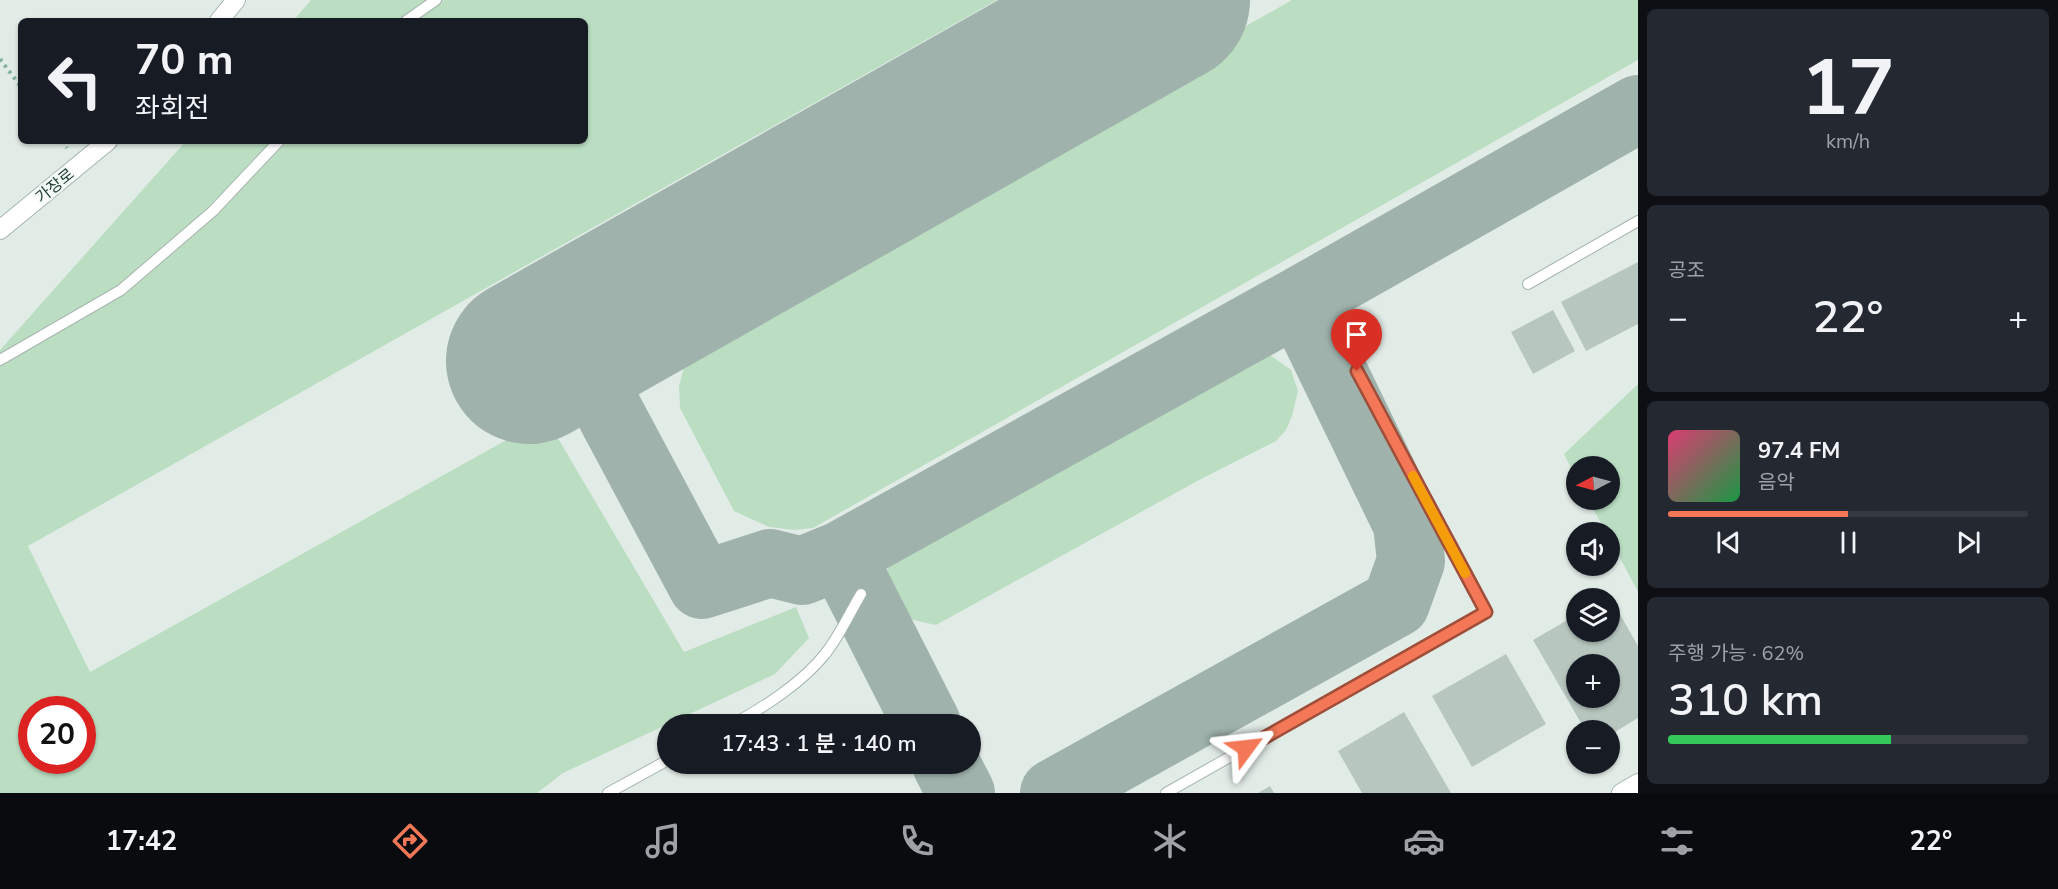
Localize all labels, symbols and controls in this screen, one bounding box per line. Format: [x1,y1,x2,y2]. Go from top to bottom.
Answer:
text: 70 m [135,32,234,89]
text: 17 [1801,35,1895,142]
icon: left [36,42,114,120]
text: 좌회전 [135,90,210,127]
text: km/h [1826,128,1870,155]
street label: 가장로 [31,163,79,208]
text: 공조 [1668,257,1705,284]
text: 22° [1813,287,1883,348]
text: − [1668,296,1688,341]
text: + [2008,296,2028,341]
pin [1331,309,1382,371]
icon: arrive [1340,318,1373,351]
text: 97.4 FM [1758,436,1840,466]
north arrow [1566,456,1620,510]
map controls [1566,456,1620,774]
text: 음악 [1758,469,1795,496]
button: sound [1566,522,1620,576]
icon: previous [1712,526,1745,559]
icon: pause [1832,526,1865,559]
icon: next [1952,526,1985,559]
button: layers [1566,588,1620,642]
text: 주행 가능 · 62% [1668,640,1804,667]
button: + [1566,654,1620,708]
text: 310 km [1668,670,1823,731]
speed limit sign: 20 [18,696,96,774]
position arrow [1214,716,1278,780]
button: − [1566,720,1620,774]
text: 17:43 · 1 분 · 140 m [721,729,917,759]
icon: directions [389,820,431,862]
icon: music [642,820,684,862]
icon: phone [896,820,938,862]
icon: climate [1149,820,1191,862]
icon: car [1403,820,1445,862]
icon: filters [1656,820,1698,862]
text: 17:42 [106,823,177,860]
text: 22° [1910,823,1952,860]

